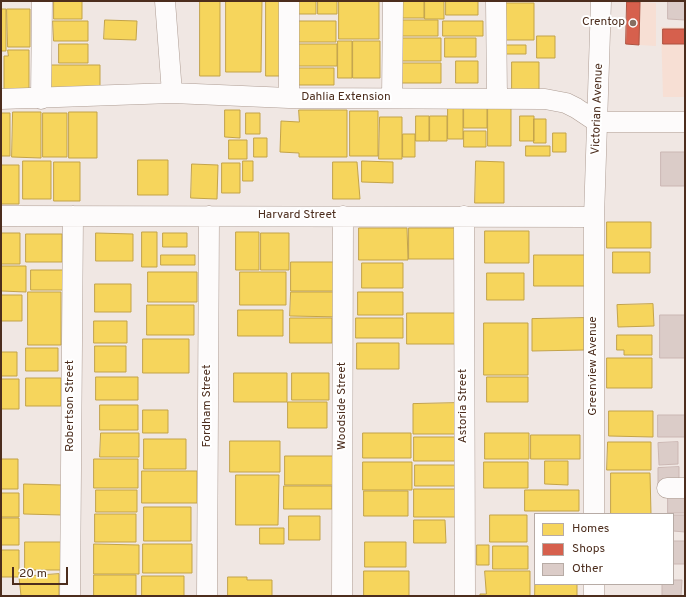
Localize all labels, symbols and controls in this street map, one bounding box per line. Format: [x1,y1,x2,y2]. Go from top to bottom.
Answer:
place label: Crentop [582,16,625,30]
marker: Crentop [628,18,638,28]
street label: Victorian Avenue [589,63,607,155]
street label: Dahlia Extension [301,91,391,105]
street label: Harvard Street [258,209,336,223]
street label: Greenview Avenue [587,316,601,416]
street label: Robertson Street [64,360,78,452]
street label: Woodside Street [336,362,350,450]
street label: Fordham Street [201,365,215,447]
street label: Astoria Street [457,369,471,443]
legend [534,513,674,585]
text: Homes [572,521,609,537]
text: Shops [572,541,605,557]
scale bar [14,559,70,585]
text: Other [572,561,603,577]
text: 20 m [19,566,47,582]

